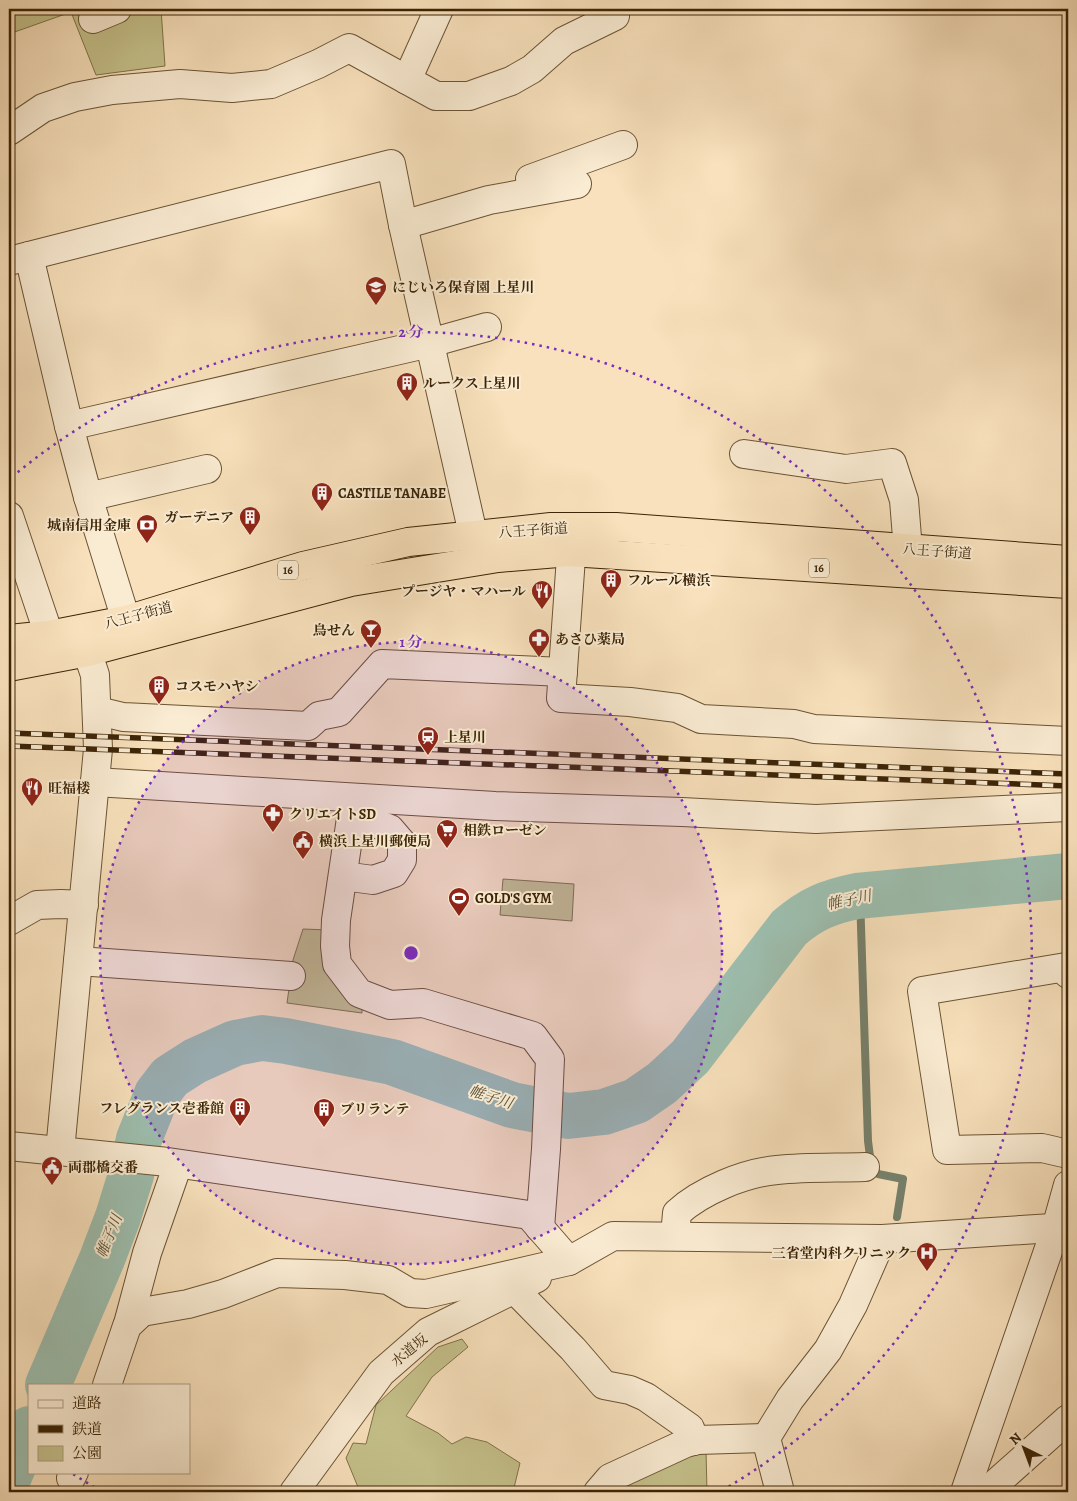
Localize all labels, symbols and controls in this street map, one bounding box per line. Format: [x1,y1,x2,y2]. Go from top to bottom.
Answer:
school or university icon: にじいろ保育園 上星川 [364,275,388,306]
place label: にじいろ保育園 上星川 [392,278,534,297]
text: 2 分 [399,322,423,342]
building icon: ルークス上星川 [395,371,419,402]
place label: ルークス上星川 [423,374,521,393]
building icon: CASTILE TANABE [310,481,334,512]
place label: CASTILE TANABE [338,484,446,503]
building icon: ガーデニア [238,505,262,536]
place label: ガーデニア [165,508,234,527]
bank icon: 城南信用金庫 [135,513,159,544]
place label: 城南信用金庫 [47,516,131,535]
street label: 八王子街道 [497,519,569,542]
street label: 八王子街道 [901,540,973,563]
road number: 16 [809,558,829,578]
road number: 16 [278,560,298,580]
building icon: フルール横浜 [599,568,623,599]
place label: フルール横浜 [627,571,711,590]
restaurant icon: プージヤ・マハール [530,579,554,610]
place label: プージヤ・マハール [401,582,526,601]
street label: 八王子街道 [102,597,174,634]
bar icon: 鳥せん [359,618,383,649]
place label: 鳥せん [313,621,355,640]
pharmacy icon: あさひ薬局 [527,627,551,658]
place label: あさひ薬局 [555,630,625,649]
text: 1 分 [400,632,422,652]
building icon: コスモハヤシ [147,674,171,705]
place label: コスモハヤシ [175,677,259,696]
station icon: 上星川 [416,725,440,756]
place label: 上星川 [444,728,486,747]
restaurant icon: 旺福楼 [20,776,44,807]
place label: 旺福楼 [48,779,90,798]
pharmacy icon: クリエイトSD [261,802,285,833]
place label: クリエイトSD [289,805,376,824]
supermarket icon: 相鉄ローゼン [435,818,459,849]
place label: 相鉄ローゼン [463,821,547,840]
public building icon: 横浜上星川郵便局 [291,829,315,860]
place label: 横浜上星川郵便局 [319,832,431,851]
water label: 帷子川 [825,885,875,914]
sports icon: GOLD'S GYM [447,886,471,917]
place label: GOLD'S GYM [475,889,552,908]
centre of rings [402,944,420,962]
water label: 帷子川 [467,1081,517,1114]
building icon: フレグランス壱番館 [228,1096,252,1127]
building icon: ブリランテ [312,1097,336,1128]
place label: フレグランス壱番館 [99,1099,224,1118]
place label: ブリランテ [340,1100,409,1119]
public building icon: 両郡橋交番 [40,1155,64,1186]
place label: 両郡橋交番 [68,1158,138,1177]
water label: 帷子川 [91,1210,127,1261]
hospital icon: 三省堂内科クリニック [915,1241,939,1272]
place label: 三省堂内科クリニック [772,1244,911,1263]
street label: 水道坂 [387,1330,432,1371]
legend [28,1384,190,1474]
text: 道路 [72,1393,102,1413]
text: 鉄道 [72,1419,102,1439]
north arrow [1000,1424,1050,1474]
text: N [1005,1428,1026,1449]
text: 公園 [72,1443,102,1463]

